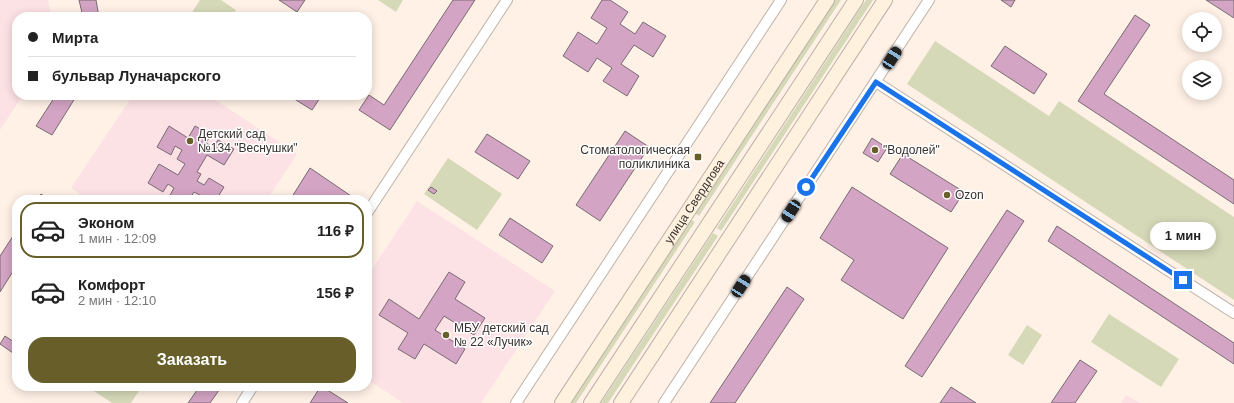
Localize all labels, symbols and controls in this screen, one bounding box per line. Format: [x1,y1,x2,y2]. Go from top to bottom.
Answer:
map controls [1182,12,1222,100]
button: locate [1182,12,1222,52]
text: Мирта [52,29,98,46]
car [880,45,904,71]
button: layers [1182,60,1222,100]
text: бульвар Луначарского [52,67,221,84]
place label: Детский сад №134 "Веснушки" [198,127,298,155]
marker: Детский сад №134 "Веснушки" [185,136,195,146]
place label: Стоматологическая поликлиника [580,143,690,171]
place label: "Водолей" [883,143,940,157]
marker: "Водолей" [870,145,880,155]
marker: Стоматологическая поликлиника [693,152,703,162]
street label: улица Свердлова [662,157,727,246]
route start [797,178,815,196]
place label: Ozon [955,188,984,202]
marker: Ozon [942,190,952,200]
car [779,198,803,224]
icon: car [30,212,66,248]
text: Эконом [78,214,134,231]
text: 116 ₽ [317,222,354,239]
callout: 1 мин [1150,222,1216,250]
text: 1 мин [1165,228,1201,243]
text: 1 мин · 12:09 [78,231,156,246]
route end [1174,271,1192,289]
car [729,273,753,299]
icon: car [30,274,66,310]
text: Комфорт [78,276,145,293]
text: 156 ₽ [316,284,354,301]
text: 2 мин · 12:10 [78,293,156,308]
place label: МБУ детский сад № 22 «Лучик» [454,321,549,349]
marker: МБУ детский сад № 22 «Лучик» [441,330,451,340]
button: Заказать [28,337,356,383]

